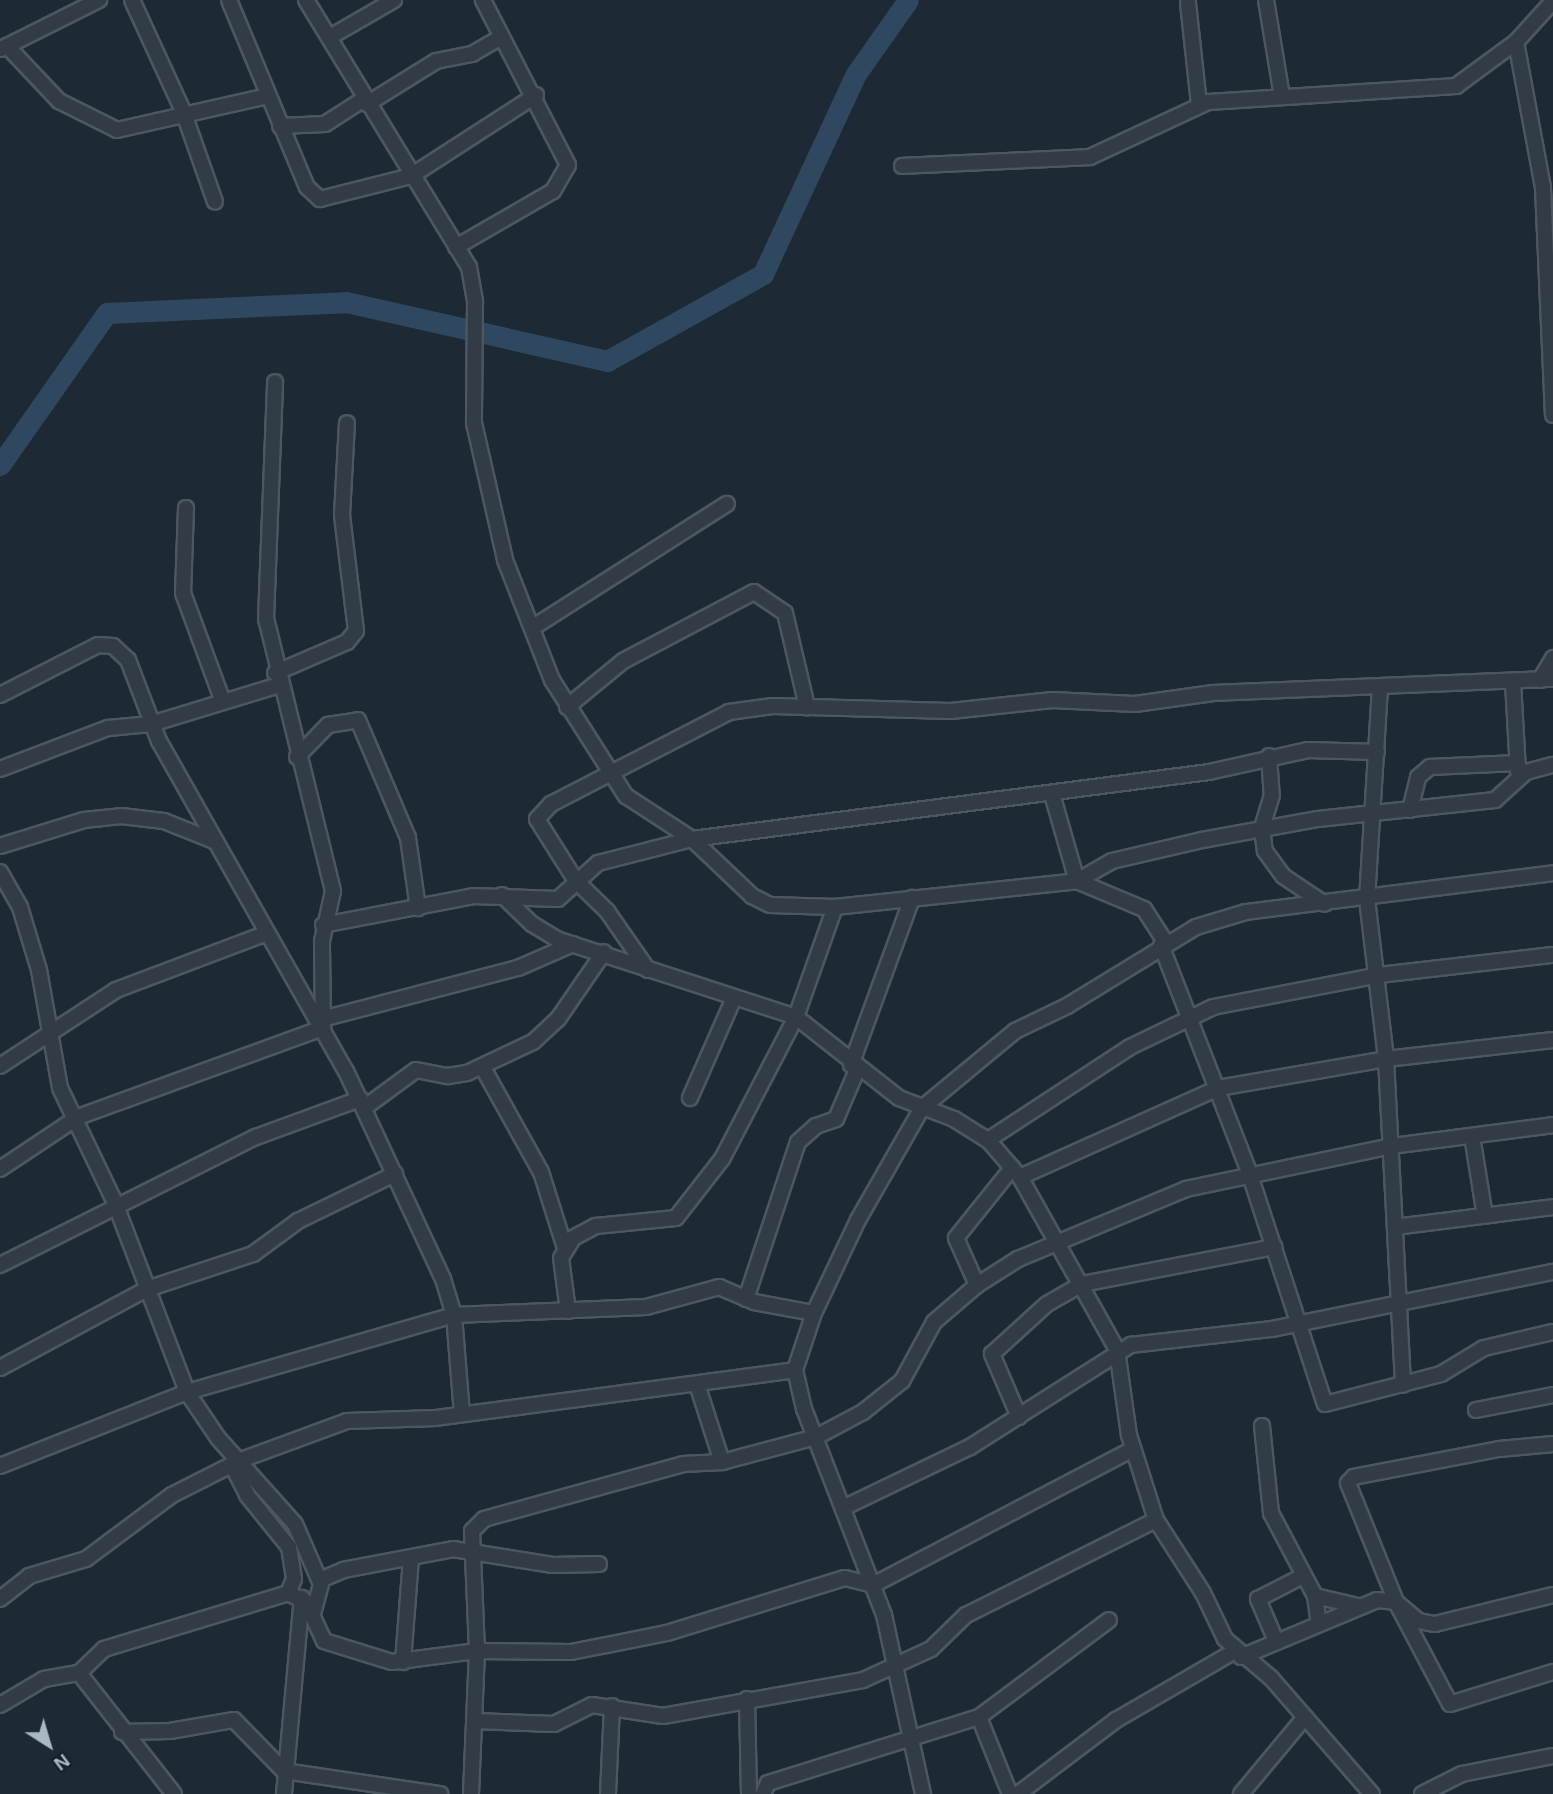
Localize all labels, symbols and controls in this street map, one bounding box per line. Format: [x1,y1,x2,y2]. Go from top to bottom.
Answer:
north arrow [14,1710,84,1780]
text: N [50,1750,74,1775]

